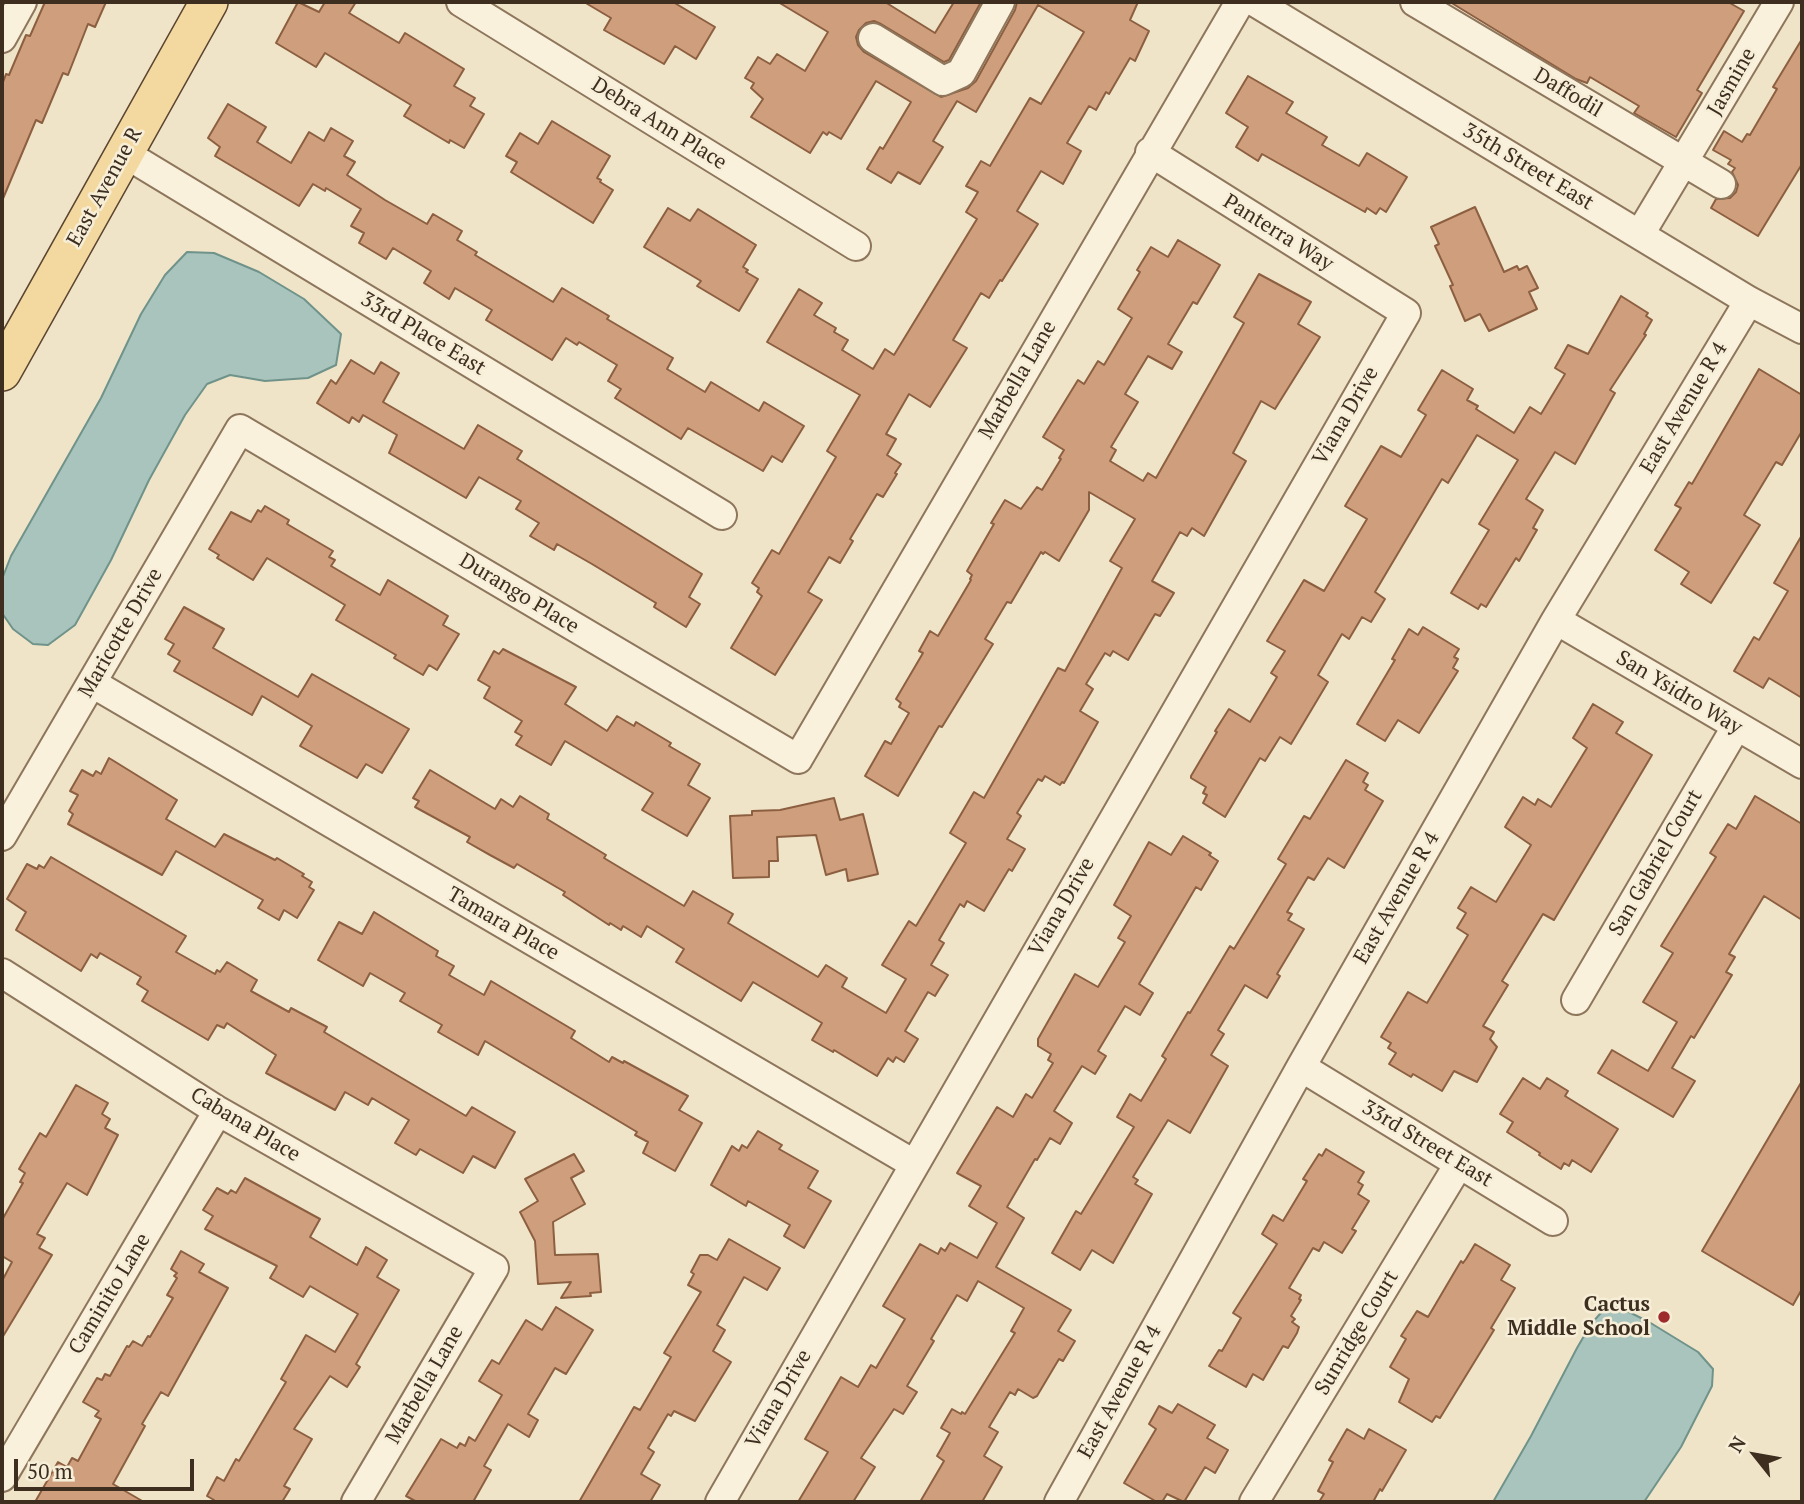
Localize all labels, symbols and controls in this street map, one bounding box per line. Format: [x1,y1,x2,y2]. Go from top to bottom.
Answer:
street label: Jasmine [1703,44,1761,120]
street label: Daffodil [1529,63,1607,123]
street label: Debra Ann Place [587,72,731,176]
street label: 35th Street East [1458,118,1598,216]
street label: East Avenue R [62,123,148,251]
street label: Panterra Way [1218,189,1338,277]
street label: 33rd Place East [356,287,490,381]
street label: Marbella Lane [974,316,1062,444]
street label: East Avenue R 4 [1635,338,1733,478]
street label: Viana Drive [1308,362,1384,470]
street label: Durango Place [455,548,583,640]
street label: Maricotte Drive [74,564,168,702]
street label: San Ysidro Way [1611,645,1747,741]
street label: San Gabriel Court [1604,785,1708,941]
street label: East Avenue R 4 [1349,827,1445,969]
street label: Viana Drive [1024,853,1100,961]
street label: Tamara Place [443,882,563,966]
street label: Cabana Place [185,1082,305,1168]
street label: 33rd Street East [1357,1095,1497,1193]
street label: Caminito Lane [64,1229,156,1359]
street label: Sunridge Court [1310,1266,1404,1400]
place label: Cactus Middle School [1507,1292,1650,1342]
marker: Cactus Middle School [1656,1309,1672,1325]
street label: Marbella Lane [381,1321,469,1449]
street label: East Avenue R 4 [1073,1321,1167,1463]
street label: Viana Drive [741,1345,817,1453]
north arrow [1720,1420,1790,1490]
text: N [1722,1431,1751,1457]
scale bar [18,1444,198,1488]
text: 50 m [27,1457,73,1485]

